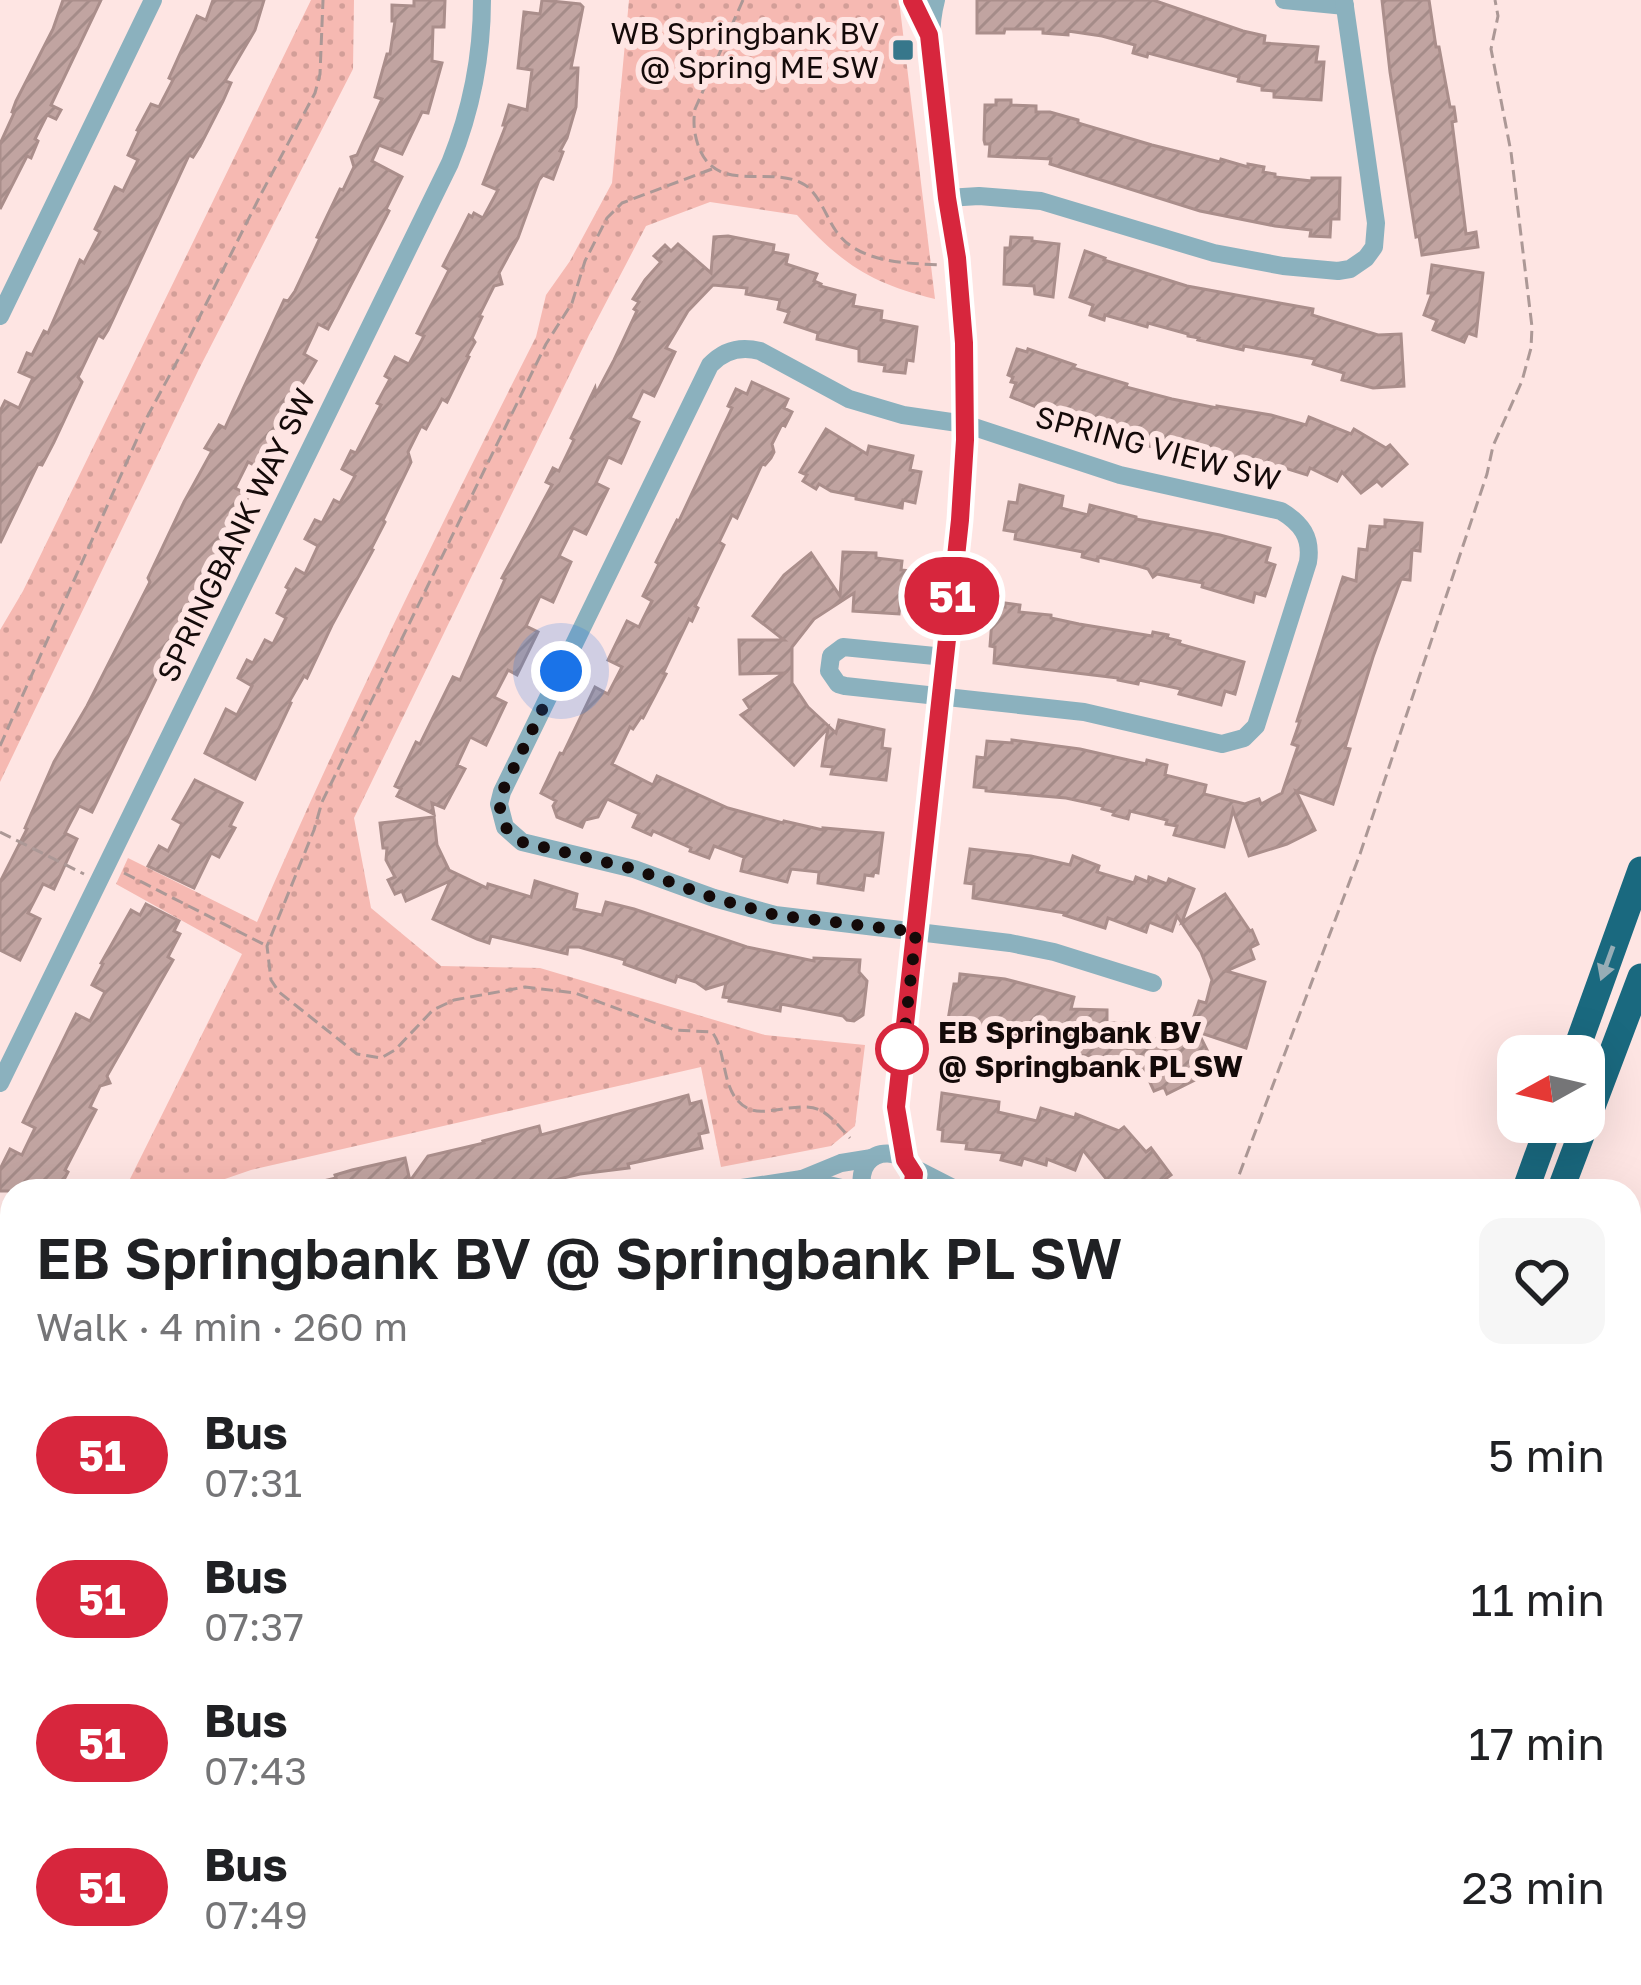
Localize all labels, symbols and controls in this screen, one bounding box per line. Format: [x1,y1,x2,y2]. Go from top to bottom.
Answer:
place label: WB Springbank BV @ Spring ME SW [610,15,879,85]
marker: WB Springbank BV @ Spring ME SW [890,37,916,63]
street label: SPRINGBANK WAY SW [149,383,323,687]
street label: SPRING VIEW SW [1032,398,1284,498]
line badge: 51 [898,557,1006,635]
text: 51 [928,571,976,621]
your location [531,641,591,701]
one-way arrow [1597,945,1615,981]
place label: EB Springbank BV @ Springbank PL SW [938,1014,1243,1084]
marker: EB Springbank BV @ Springbank PL SW [877,1024,927,1074]
north arrow [1497,1035,1605,1143]
map controls [1497,1035,1605,1143]
button: heart [1479,1218,1605,1344]
text: EB Springbank BV @ Springbank PL SW [36,1223,1122,1292]
text: Walk · 4 min · 260 m [36,1303,408,1350]
text: Bus [204,1405,288,1459]
text: 5 min [1488,1428,1605,1482]
text: 51 [78,1430,126,1480]
text: 07:31 [204,1459,302,1506]
text: Bus [204,1549,288,1603]
text: 11 min [1471,1572,1605,1626]
text: 51 [78,1574,126,1624]
text: 07:37 [204,1603,304,1650]
text: Bus [204,1693,288,1747]
text: 17 min [1469,1716,1605,1770]
text: 51 [78,1718,126,1768]
text: 07:43 [204,1747,307,1794]
text: Bus [204,1837,288,1891]
text: 23 min [1462,1860,1605,1914]
text: 51 [78,1862,126,1912]
text: 07:49 [204,1891,308,1938]

